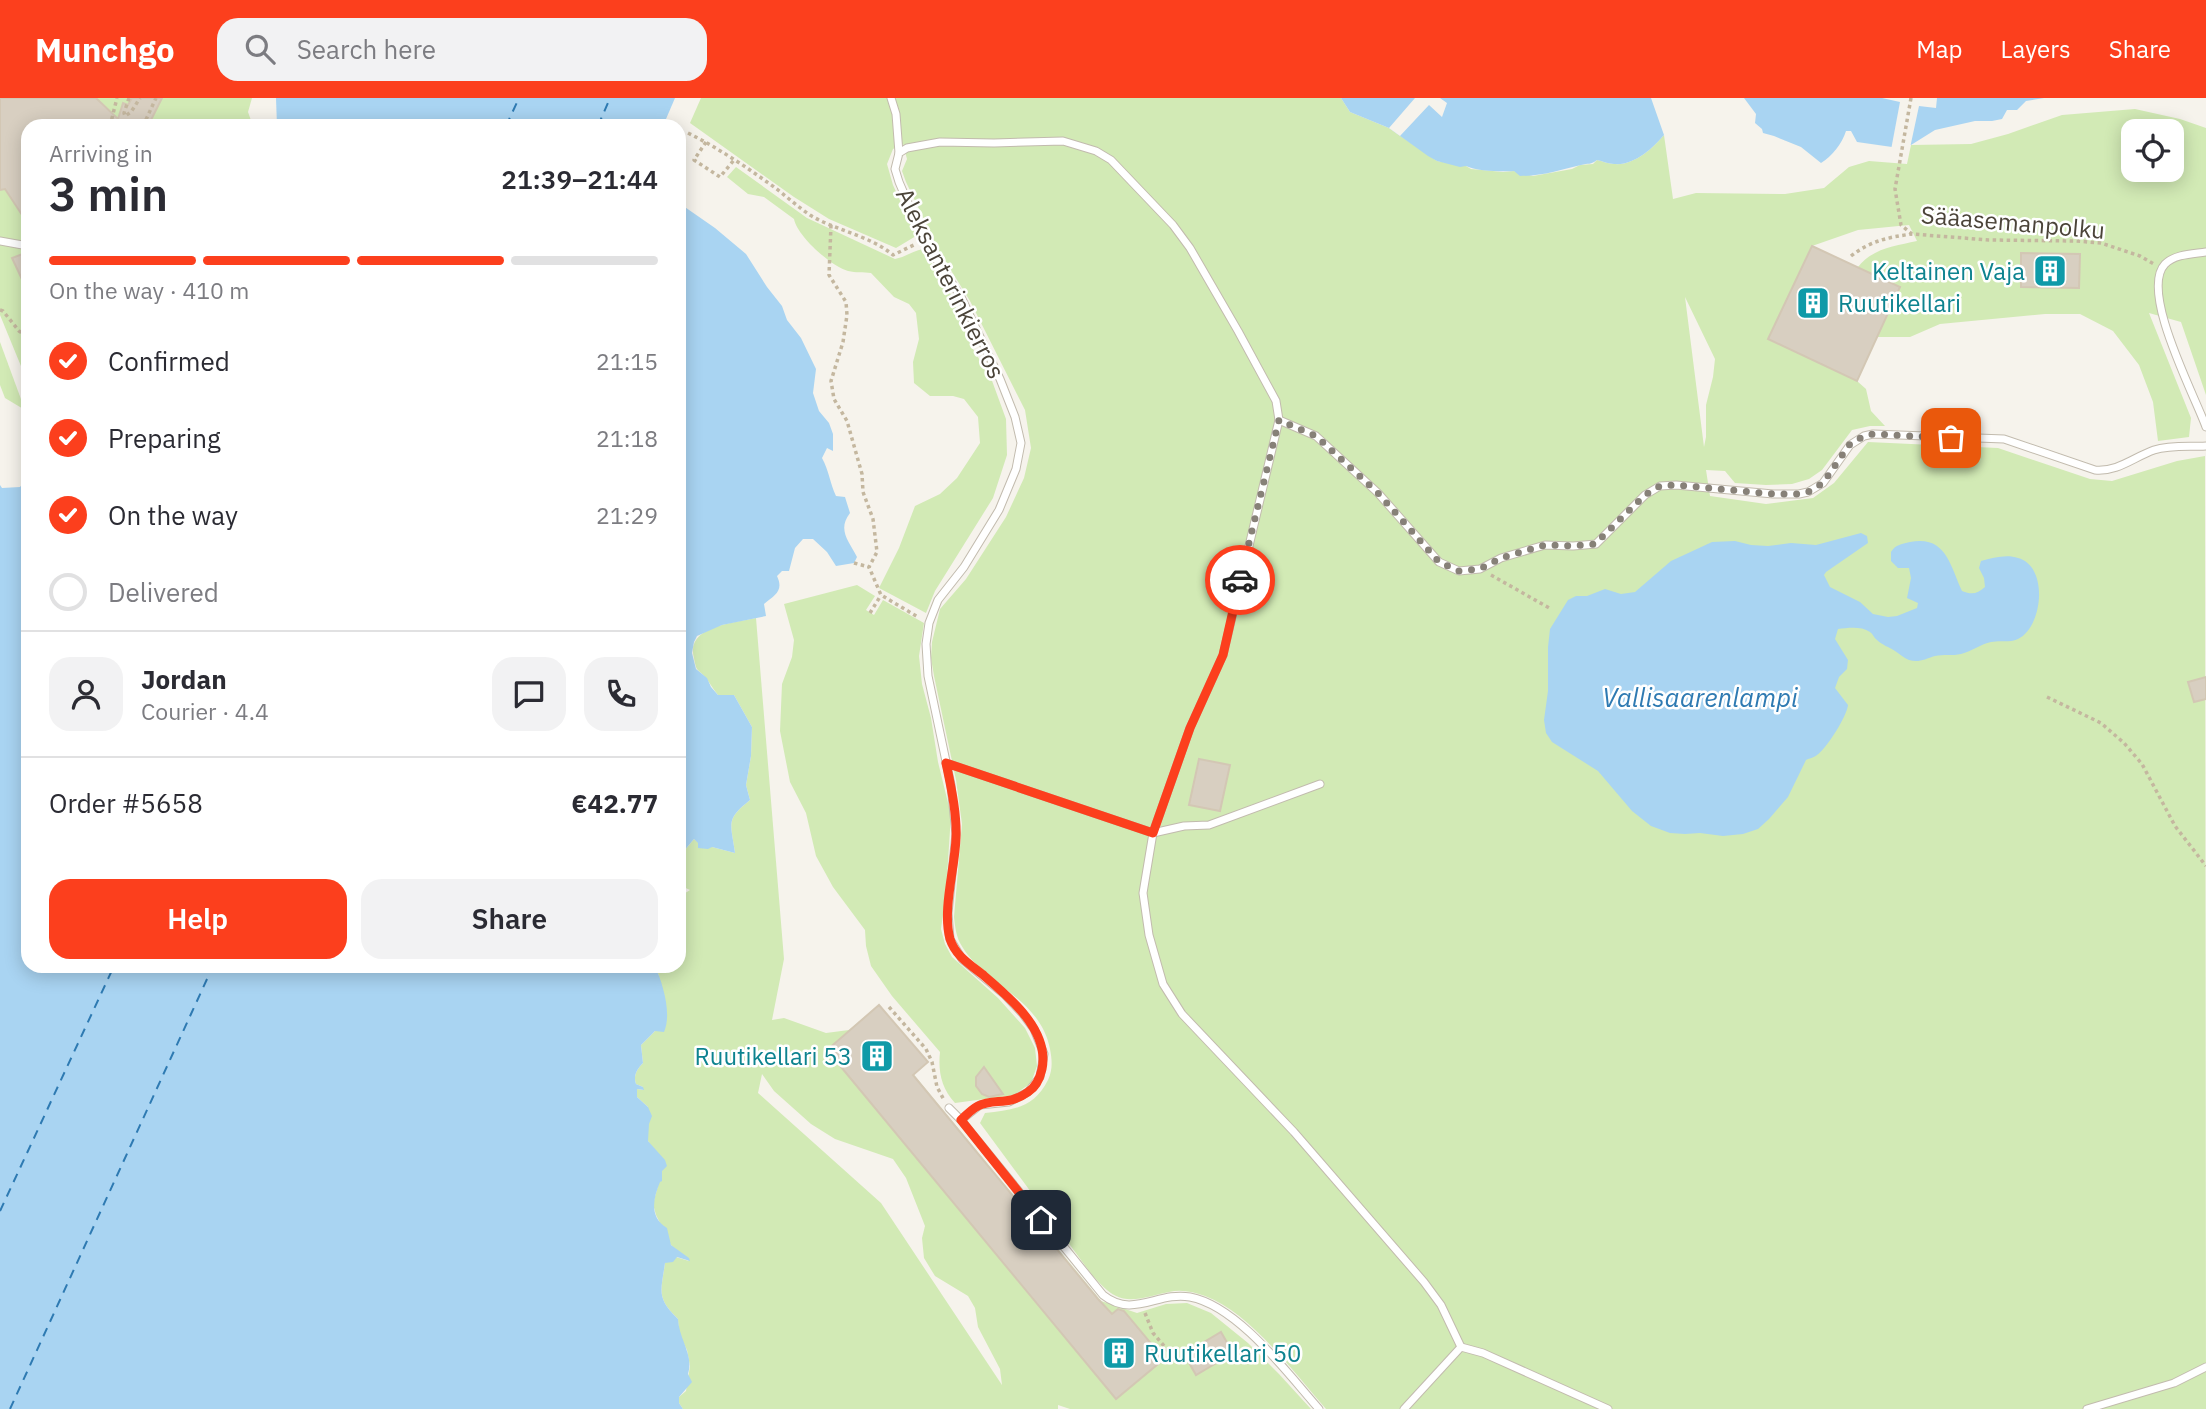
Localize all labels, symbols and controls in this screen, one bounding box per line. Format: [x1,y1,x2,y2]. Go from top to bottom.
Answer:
search box [217,18,707,81]
text: Munchgo [35,28,175,71]
icon: search [241,30,279,68]
text: Search here [297,32,436,66]
text: Map [1916,33,1963,65]
text: Layers [2001,33,2071,65]
text: Share [2109,33,2171,65]
map controls [2121,119,2184,182]
button: locate [2121,119,2184,182]
text: Arriving in [49,138,153,168]
text: 21:39–21:44 [501,162,658,196]
text: 3 min [49,164,168,224]
street label: Aleksanterinkierros [889,182,1013,384]
street label: Sääasemanpolku [1920,198,2106,246]
building icon: Keltainen Vaja [2031,252,2069,290]
place label: Keltainen Vaja [1872,255,2025,287]
text: On the way · 410 m [49,275,249,305]
building icon: Ruutikellari [1794,284,1832,322]
place label: Ruutikellari [1838,287,1961,319]
icon: check [49,342,87,380]
text: Confirmed [108,344,230,378]
text: 21:15 [596,346,658,376]
pin [1921,408,1981,468]
icon: check [49,419,87,457]
icon: bag [1932,419,1970,457]
text: Preparing [108,421,221,455]
text: 21:18 [596,423,658,453]
icon: check [49,496,87,534]
text: On the way [108,498,238,532]
text: 21:29 [596,500,658,530]
courier [1205,545,1275,615]
icon: car [1221,561,1259,599]
text: Delivered [108,575,219,609]
button: person [49,657,123,731]
button: chat [492,657,566,731]
button: phone [584,657,658,731]
text: Jordan [141,662,227,696]
water label: Vallisaarenlampi [1602,680,1798,714]
text: Courier · 4.4 [141,696,269,726]
text: Order #5658 [49,786,203,820]
text: €42.77 [571,786,658,820]
button: Help [49,879,347,959]
button: Share [361,879,658,959]
building icon: Ruutikellari 53 [858,1037,896,1075]
place label: Ruutikellari 53 [695,1040,852,1072]
pin [1011,1190,1071,1250]
icon: home [1022,1201,1060,1239]
building icon: Ruutikellari 50 [1100,1334,1138,1372]
place label: Ruutikellari 50 [1144,1337,1302,1369]

